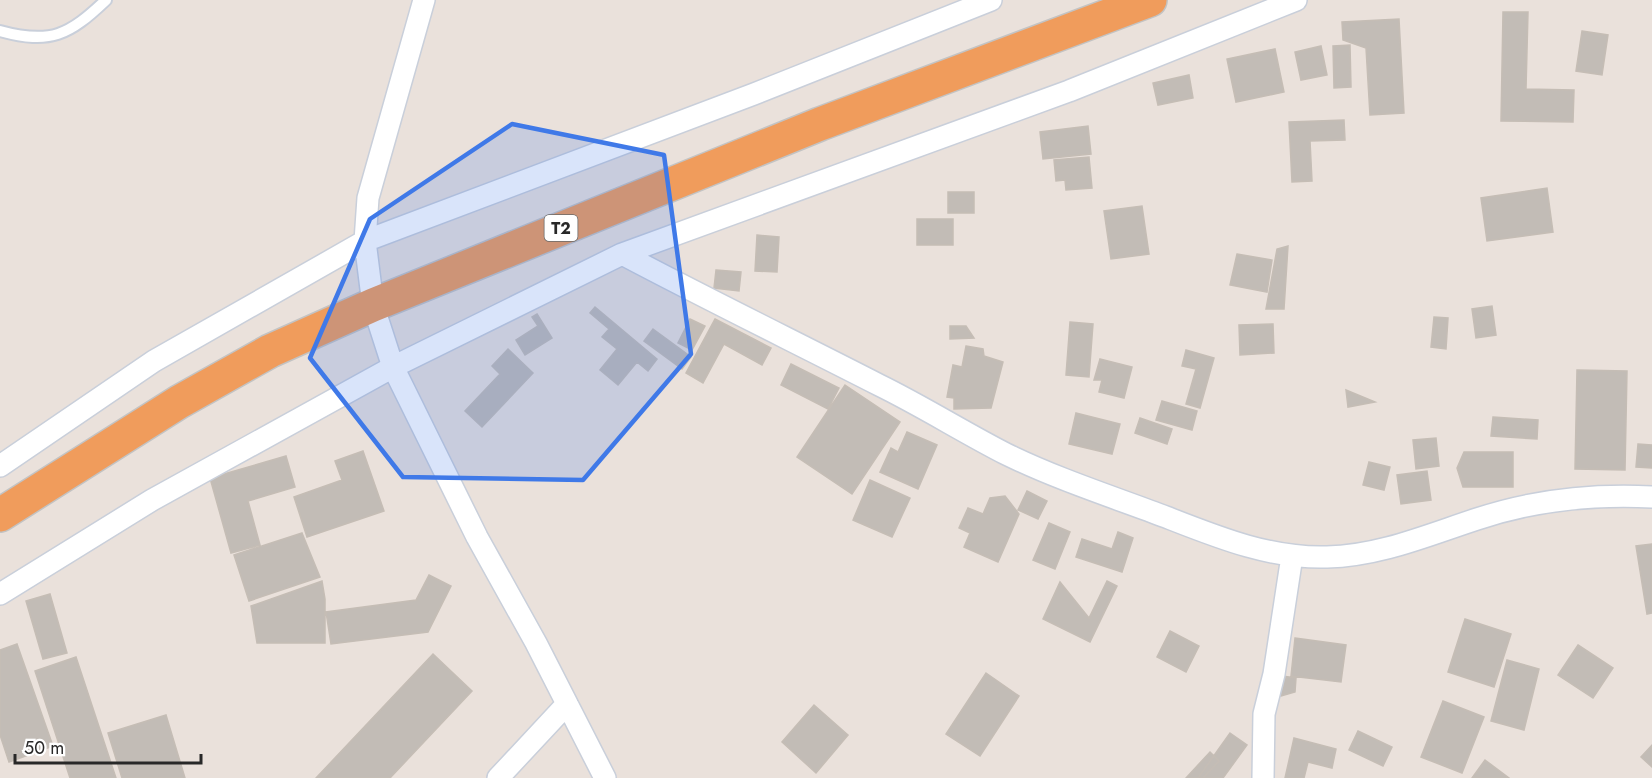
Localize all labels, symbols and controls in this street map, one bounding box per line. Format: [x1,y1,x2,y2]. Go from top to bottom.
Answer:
road number: T2 [544,215,578,241]
scale bar [15,727,201,765]
text: 50 m [24,735,64,761]

